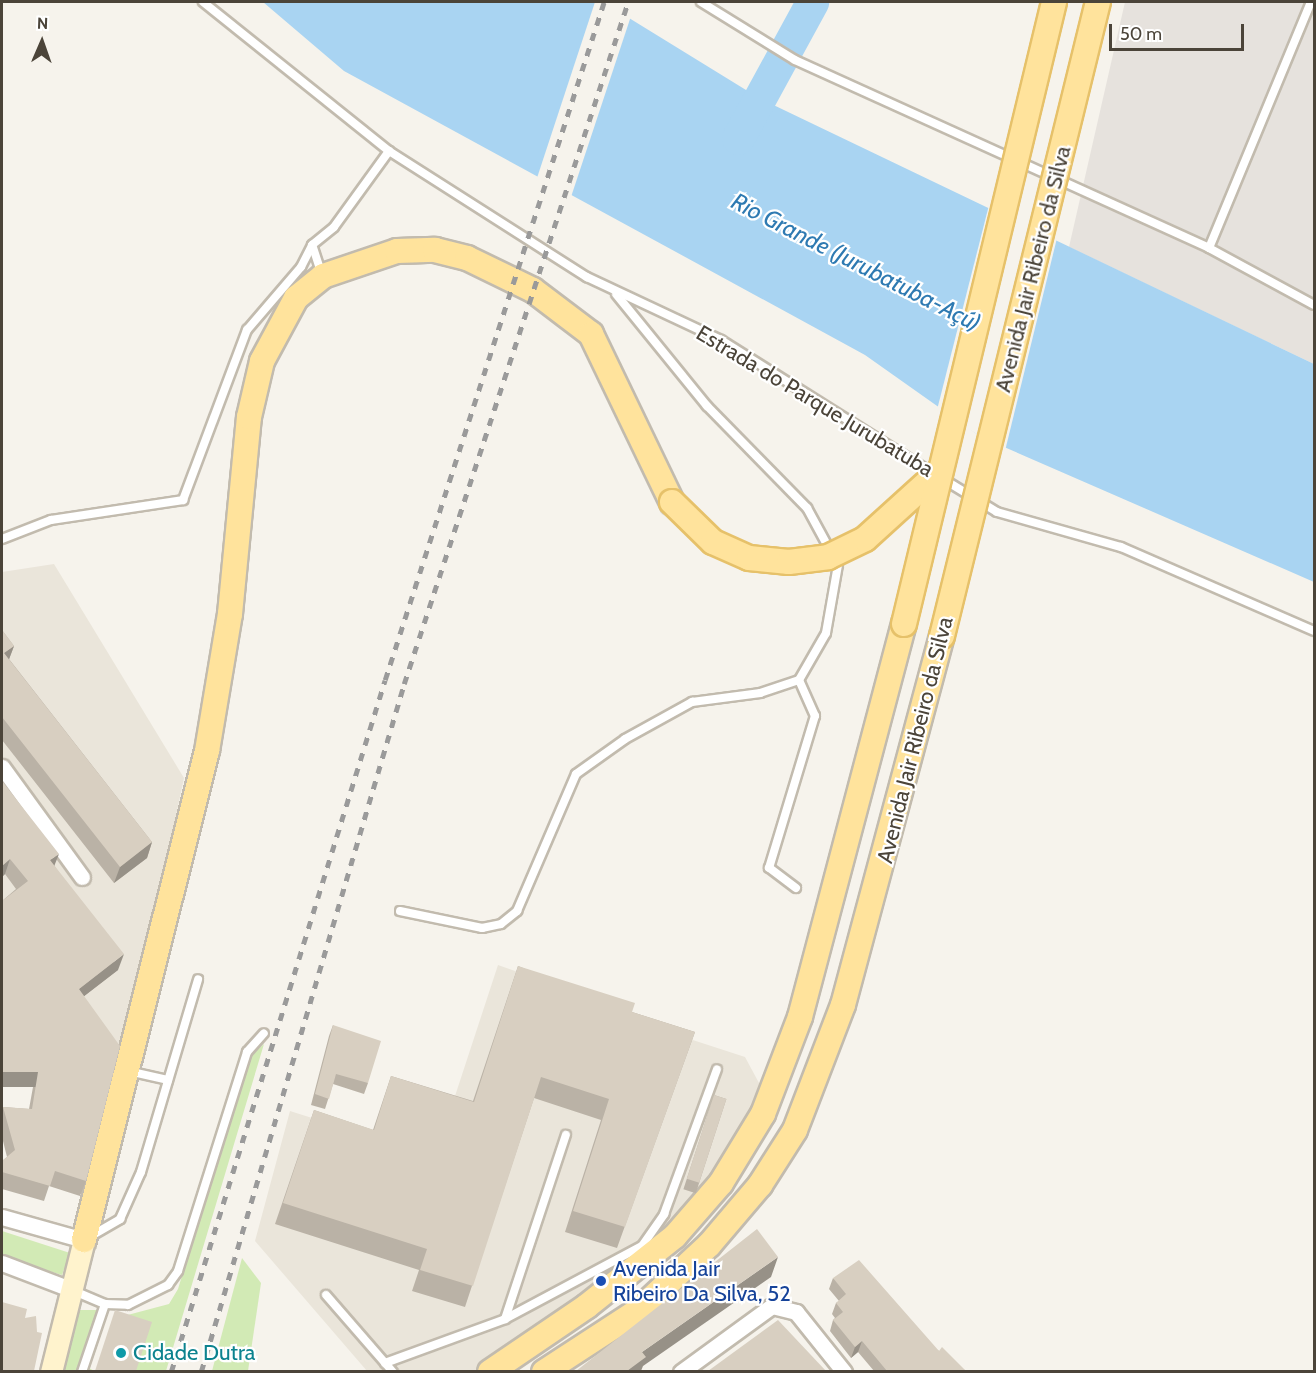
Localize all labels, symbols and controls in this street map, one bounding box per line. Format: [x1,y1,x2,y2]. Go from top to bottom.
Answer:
north arrow [12,12,72,72]
scale bar [1112,12,1247,50]
text: N [37,14,49,33]
text: 50 m [1120,23,1162,45]
street label: Avenida Jair Ribeiro da Silva [990,143,1076,395]
water label: Rio Grande (Jurubatuba-Açú) [727,187,985,337]
street label: Estrada do Parque Jurubatuba [692,320,938,482]
street label: Avenida Jair Ribeiro da Silva [872,614,958,866]
place label: Avenida Jair Ribeiro Da Silva, 52 [613,1255,791,1306]
marker: Avenida Jair Ribeiro Da Silva, 52 [594,1274,608,1288]
place label: Cidade Dutra [133,1340,255,1366]
marker: Cidade Dutra [114,1346,128,1360]

